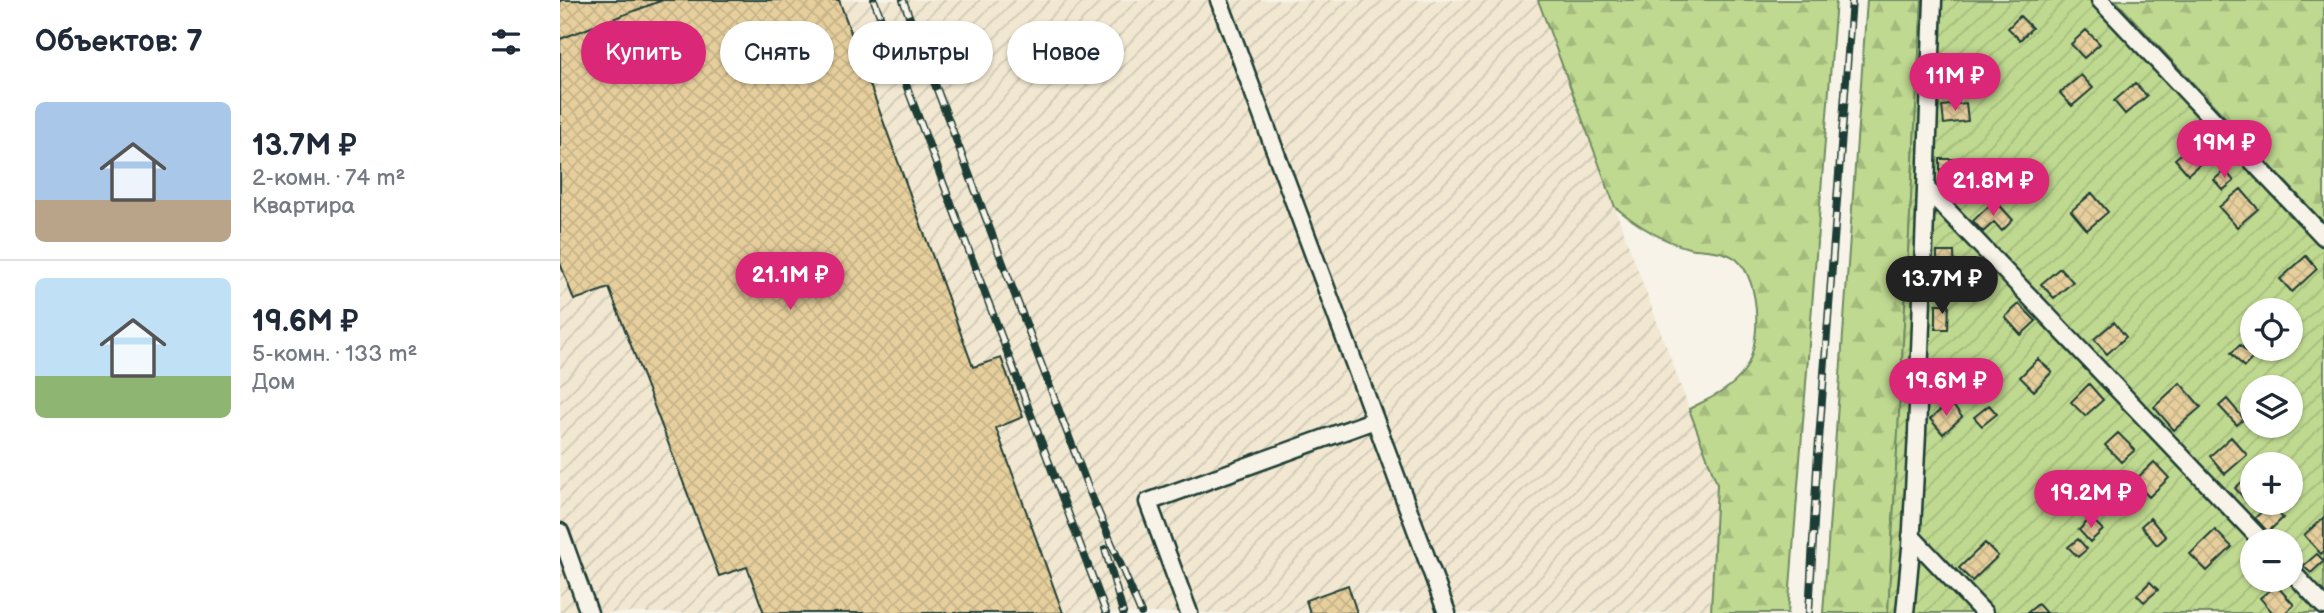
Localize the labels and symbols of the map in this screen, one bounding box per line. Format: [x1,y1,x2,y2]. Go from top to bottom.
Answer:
pin: 11M ₽ [1906,54,2004,113]
pin: 19M ₽ [2175,120,2273,180]
pin: 21.8M ₽ [1928,158,2058,218]
pin: 21.1M ₽ [725,252,855,312]
pin: 13.7M ₽ [1877,256,2007,316]
pin: 19.6M ₽ [1881,358,2011,418]
pin: 19.2M ₽ [2026,470,2156,530]

